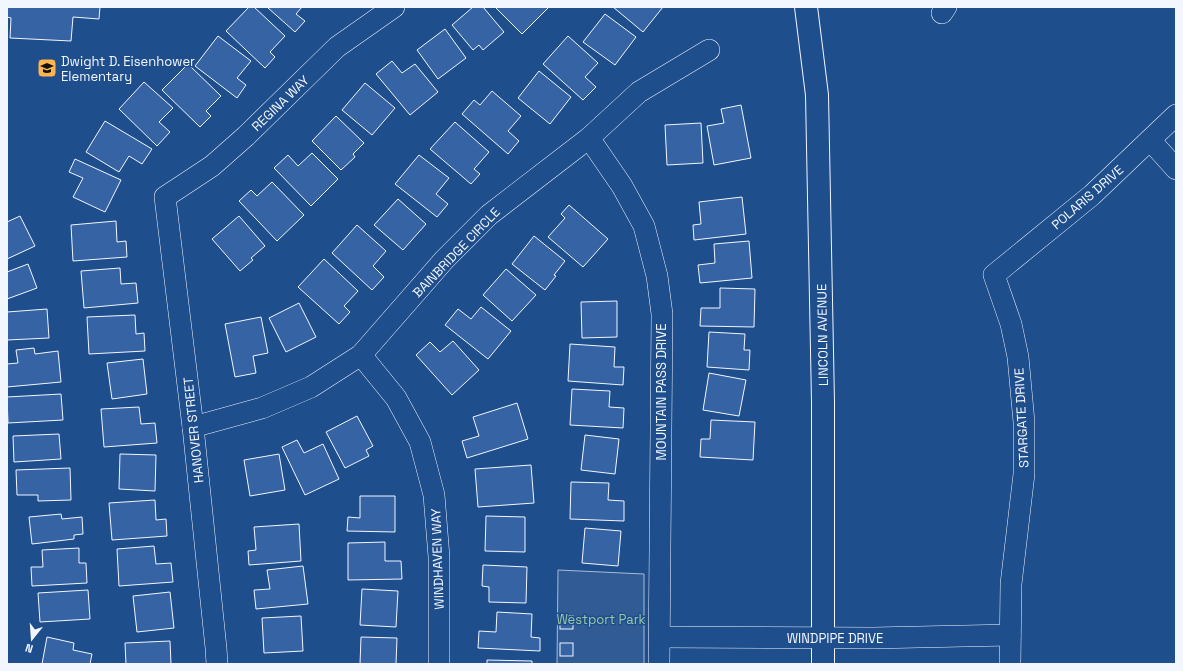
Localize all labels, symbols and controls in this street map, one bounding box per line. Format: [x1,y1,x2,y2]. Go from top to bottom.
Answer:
place label: Dwight D. Eisenhower Elementary [61,53,195,85]
school or university icon: Dwight D. Eisenhower Elementary [36,57,58,79]
street label: REGINA WAY [248,72,313,135]
street label: POLARIS DRIVE [1048,161,1127,233]
street label: BAINBRIDGE CIRCLE [409,204,504,301]
street label: LINCOLN AVENUE [813,284,832,386]
street label: MOUNTAIN PASS DRIVE [653,323,670,461]
street label: STARGATE DRIVE [1010,368,1033,468]
street label: HANOVER STREET [179,376,208,484]
street label: WINDHAVEN WAY [427,508,448,610]
park label: Westport Park [556,611,646,628]
north arrow [12,619,52,659]
street label: WINDPIPE DRIVE [787,630,883,647]
text: N [24,641,35,656]

